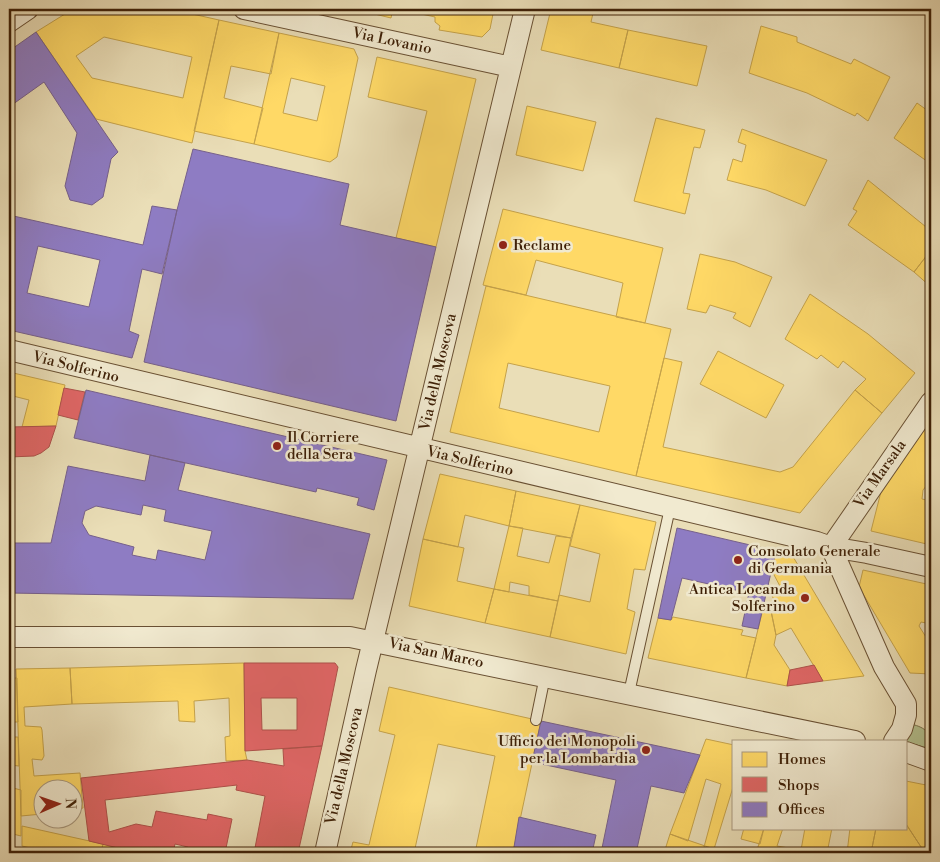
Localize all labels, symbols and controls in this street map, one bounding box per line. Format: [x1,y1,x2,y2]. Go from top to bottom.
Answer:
street label: Via Lovanio [349,23,434,59]
place label: Reclame [513,236,571,255]
marker: Reclame [497,239,509,251]
street label: Via della Moscova [415,311,461,434]
street label: Via Solferino [30,347,121,387]
place label: Il Corriere della Sera [287,428,359,464]
street label: Via Marsala [849,436,911,513]
marker: Il Corriere della Sera [271,440,283,452]
street label: Via Solferino [424,442,515,480]
place label: Consolato Generale di Germania [748,542,881,578]
marker: Consolato Generale di Germania [732,554,744,566]
place label: Antica Locanda Solferino [688,580,795,616]
marker: Antica Locanda Solferino [799,592,811,604]
street label: Via San Marco [386,633,485,672]
street label: Via della Moscova [321,705,367,828]
place label: Ufficio dei Monopoli per la Lombardia [498,732,636,768]
legend [732,740,908,830]
marker: Ufficio dei Monopoli per la Lombardia [640,744,652,756]
text: Homes [778,750,826,769]
text: Shops [778,776,819,795]
north arrow [32,780,82,830]
text: N [61,798,79,809]
text: Offices [778,800,825,819]

